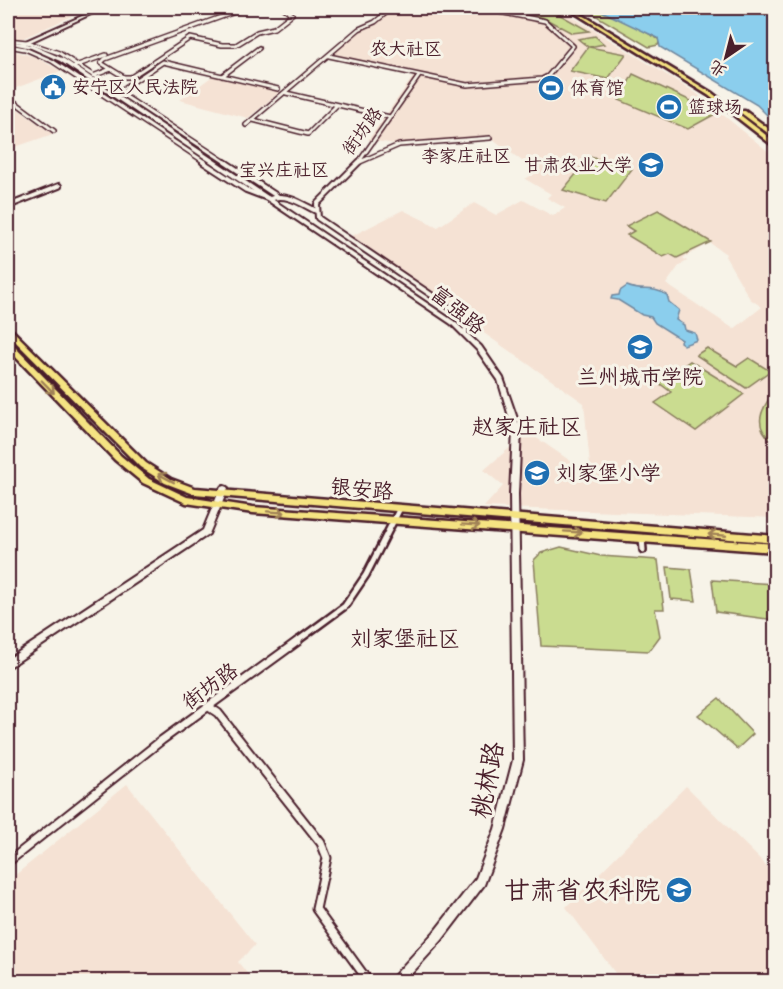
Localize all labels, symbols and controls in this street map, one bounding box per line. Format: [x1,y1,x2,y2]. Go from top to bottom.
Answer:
north arrow [696,27,756,87]
district label: 农大社区 [370,36,442,65]
text: 北 [705,53,732,83]
public building icon: 安宁区人民法院 [38,72,68,102]
sports icon: 体育馆 [536,73,566,103]
place label: 安宁区人民法院 [72,74,198,103]
place label: 体育馆 [570,75,624,104]
sports icon: 篮球场 [654,92,684,122]
place label: 篮球场 [688,94,742,123]
street label: 街坊路 [336,102,391,162]
district label: 李家庄社区 [421,143,511,172]
school or university icon: 甘肃农业大学 [636,150,666,180]
place label: 甘肃农业大学 [524,152,632,181]
district label: 宝兴庄社区 [239,157,329,186]
street label: 富强路 [422,279,492,344]
school or university icon: 兰州城市学院 [625,332,655,362]
place label: 兰州城市学院 [577,362,703,395]
one-way arrow [41,380,56,395]
district label: 赵家庄社区 [472,411,582,446]
school or university icon: 刘家堡小学 [522,458,552,488]
place label: 刘家堡小学 [556,458,661,491]
street label: 银安路 [329,471,395,510]
one-way arrow [158,472,175,484]
one-way arrow [266,507,286,518]
one-way arrow [460,520,480,531]
one-way arrow [562,527,582,538]
one-way arrow [708,529,728,540]
district label: 刘家堡社区 [350,623,460,658]
street label: 街坊路 [176,655,246,719]
street label: 桃林路 [461,738,517,823]
place label: 甘肃省农科院 [504,871,660,913]
school or university icon: 甘肃省农科院 [664,875,694,905]

